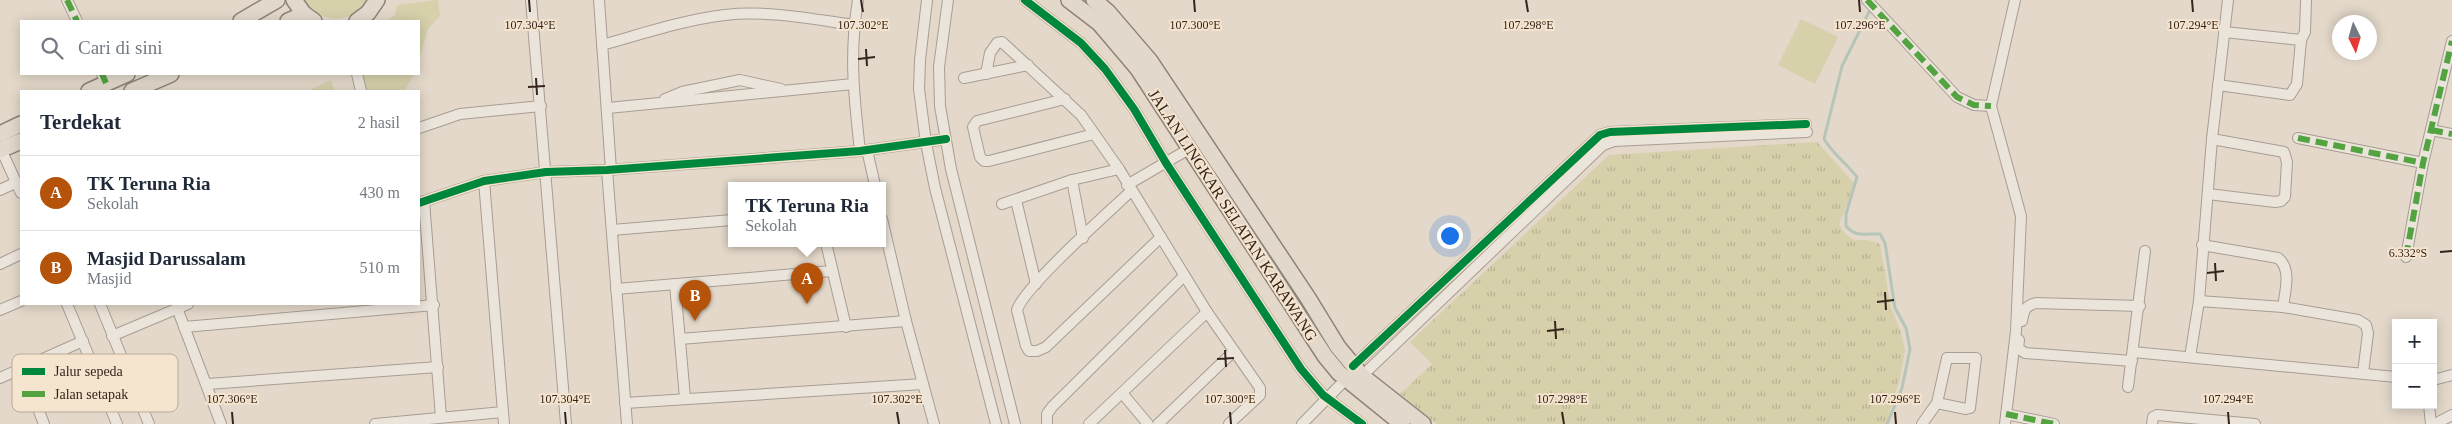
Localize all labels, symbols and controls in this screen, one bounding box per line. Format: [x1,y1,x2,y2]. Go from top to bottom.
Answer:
north arrow [2332,15,2377,60]
text: 107.304°E [504,18,556,32]
text: 107.302°E [837,18,889,32]
text: 107.300°E [1169,18,1221,32]
text: 107.298°E [1502,18,1554,32]
text: 107.296°E [1834,18,1886,32]
text: 107.294°E [2167,18,2219,32]
search box [20,20,420,75]
icon: search [38,34,66,62]
text: Cari di sini [78,37,162,58]
street label: JALAN LINGKAR SELATAN KARAWANG [1145,86,1321,344]
text: Terdekat [40,110,121,134]
text: 2 hasil [358,114,400,131]
text: TK Teruna Ria [87,173,211,194]
popup [728,182,886,247]
text: A [50,184,62,201]
text: 430 m [360,184,400,201]
text: Sekolah [87,195,139,212]
text: TK Teruna Ria [745,195,869,216]
text: Sekolah [745,217,797,234]
your location [1437,223,1463,249]
text: 6.332°S [2389,246,2427,260]
text: Masjid Darussalam [87,248,246,269]
text: B [51,259,61,276]
text: 510 m [360,259,400,276]
pin: A [791,263,823,304]
text: Masjid [87,270,131,287]
pin: B [679,280,711,321]
map controls [2392,319,2437,409]
button: + [2392,319,2437,364]
legend [12,354,178,412]
text: Jalur sepeda [54,364,124,379]
button: − [2392,364,2437,409]
text: Jalan setapak [54,387,128,402]
text: 107.306°E [206,392,258,406]
text: 107.304°E [539,392,591,406]
text: 107.302°E [871,392,923,406]
text: 107.300°E [1204,392,1256,406]
text: 107.298°E [1536,392,1588,406]
text: 107.296°E [1869,392,1921,406]
text: 107.294°E [2202,392,2254,406]

